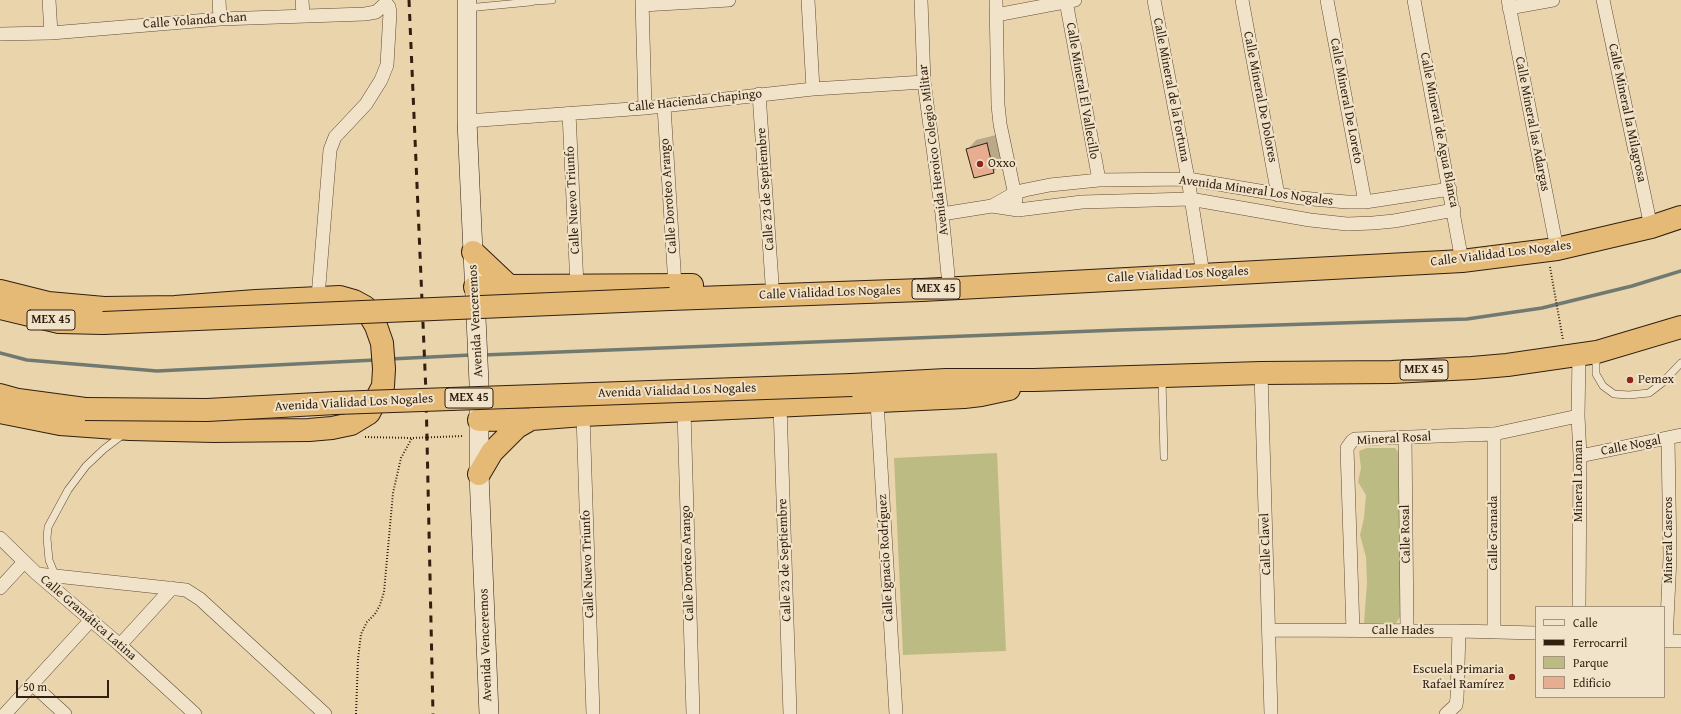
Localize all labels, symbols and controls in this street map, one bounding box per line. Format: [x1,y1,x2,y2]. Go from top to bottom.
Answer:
street label: Calle Yolanda Chan [143,10,247,32]
street label: Calle Mineral de la Fortuna [1149,17,1193,163]
street label: Calle Mineral El Vallecillo [1062,21,1102,161]
street label: Calle Mineral De Dolores [1240,30,1280,164]
street label: Calle Mineral De Loreto [1326,37,1366,165]
street label: Calle Mineral la Milagrosa [1605,42,1649,184]
street label: Calle Mineral de Agua Blanca [1416,51,1462,209]
street label: Calle Mineral las Adargas [1511,55,1553,193]
street label: Avenida Heroico Colegio Militar [916,63,952,237]
street label: Calle Hacienda Chapingo [627,86,763,116]
street label: Calle 23 de Septiembre [754,127,778,251]
street label: Calle Doroteo Arango [657,138,681,254]
street label: Calle Nuevo Triunfo [562,146,584,254]
place label: Oxxo [988,156,1016,172]
marker: Oxxo [975,159,985,169]
street label: Avenida Mineral Los Nogales [1178,172,1334,210]
street label: Calle Vialidad Los Nogales [1430,238,1572,270]
street label: Avenida Venceremos [465,264,487,378]
street label: Calle Vialidad Los Nogales [1107,264,1249,286]
road number: MEX 45 [912,279,960,299]
street label: Calle Vialidad Los Nogales [759,283,901,303]
road number: MEX 45 [27,310,75,330]
road number: MEX 45 [1400,360,1448,380]
place label: Pemex [1638,372,1674,388]
marker: Pemex [1625,375,1635,385]
street label: Avenida Vialidad Los Nogales [598,380,756,402]
road number: MEX 45 [445,388,493,408]
street label: Avenida Vialidad Los Nogales [274,391,434,415]
street label: Mineral Rosal [1356,429,1432,449]
street label: Calle Nogal [1600,433,1662,459]
street label: Mineral Loman [1571,440,1587,522]
street label: Calle Ignacio Rodríguez [875,494,897,622]
street label: Calle Granada [1486,495,1502,571]
street label: Mineral Caseros [1661,496,1677,584]
street label: Calle 23 de Septiembre [775,498,795,622]
street label: Calle Doroteo Arango [678,505,698,621]
street label: Calle Rosal [1398,505,1414,563]
street label: Calle Nuevo Triunfo [578,510,598,618]
street label: Calle Clavel [1257,513,1275,575]
street label: Calle Gramática Latina [37,572,139,664]
street label: Avenida Venceremos [476,588,496,702]
legend [1535,606,1665,698]
text: Calle [1573,614,1598,631]
street label: Calle Hades [1372,623,1434,639]
text: Ferrocarril [1573,634,1627,651]
text: Parque [1573,654,1608,671]
place label: Escuela Primaria Rafael Ramírez [1413,662,1504,693]
scale bar [18,672,111,698]
marker: Escuela Primaria Rafael Ramírez [1507,672,1517,682]
text: Edificio [1573,674,1611,691]
text: 50 m [23,678,47,695]

